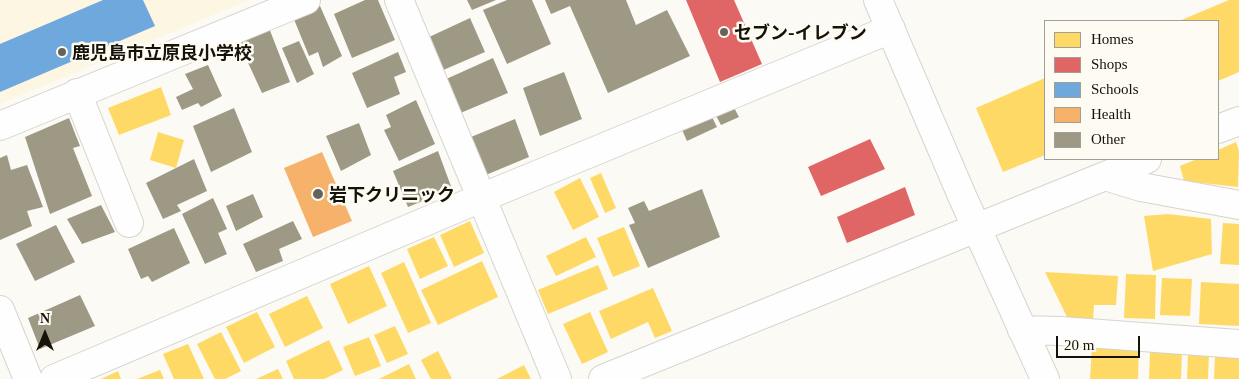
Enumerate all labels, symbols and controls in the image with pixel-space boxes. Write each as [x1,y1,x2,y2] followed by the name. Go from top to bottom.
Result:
[1044,20,1219,160] legend
[734,21,867,43] place label: セブン-イレブン
[718,26,730,38] marker: セブン-イレブン
[1091,31,1134,47] text: Homes
[72,41,252,63] place label: 鹿児島市立原良小学校
[56,46,68,58] marker: 鹿児島市立原良小学校
[1091,56,1128,72] text: Shops
[1091,81,1139,97] text: Schools
[1091,106,1131,122] text: Health
[1091,131,1125,147] text: Other
[329,183,455,205] place label: 岩下クリニック
[311,187,325,201] marker: 岩下クリニック
[20,309,70,359] north arrow
[40,311,50,326] text: N
[1059,326,1143,358] scale bar
[1064,337,1094,353] text: 20 m

